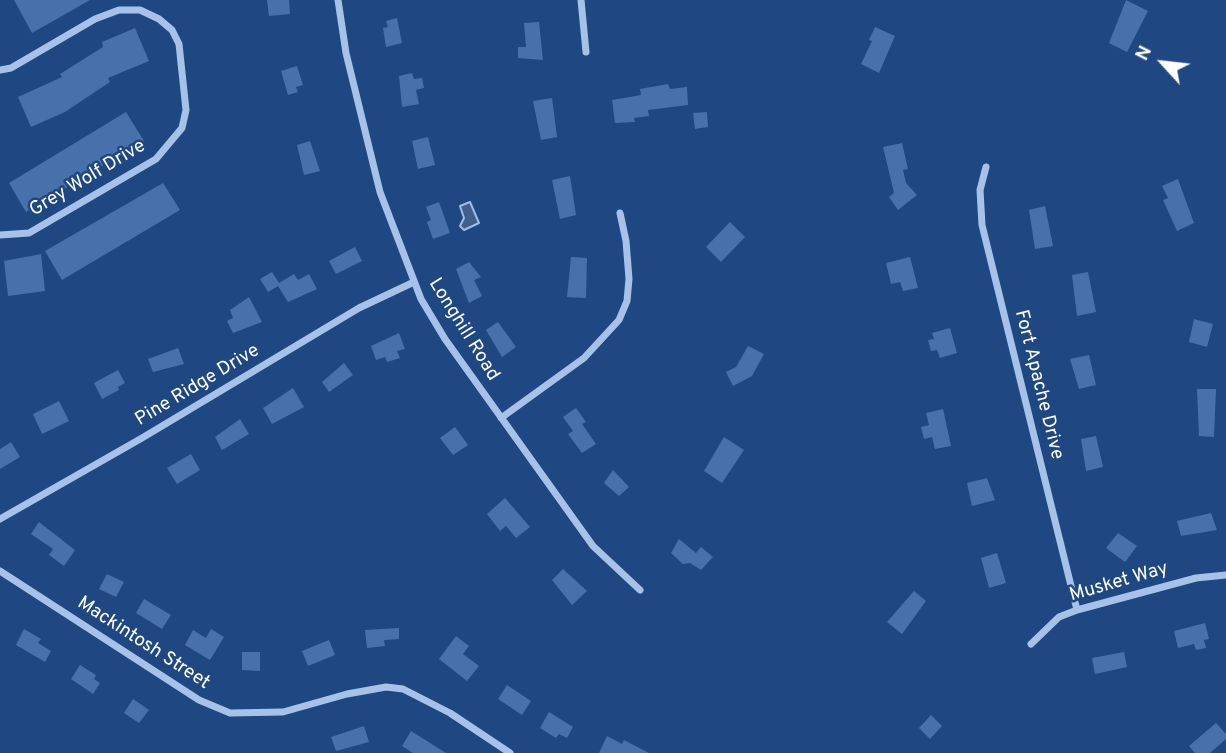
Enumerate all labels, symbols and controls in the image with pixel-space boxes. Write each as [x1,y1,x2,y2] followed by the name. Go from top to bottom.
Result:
[1128,28,1198,98] north arrow
[1130,42,1158,65] text: N
[26,135,150,223] street label: Grey Wolf Drive
[422,274,504,386] street label: Longhill Road
[1008,308,1068,462] street label: Fort Apache Drive
[132,340,264,432] street label: Pine Ridge Drive
[1067,558,1171,608] street label: Musket Way
[72,593,214,695] street label: Mackintosh Street

